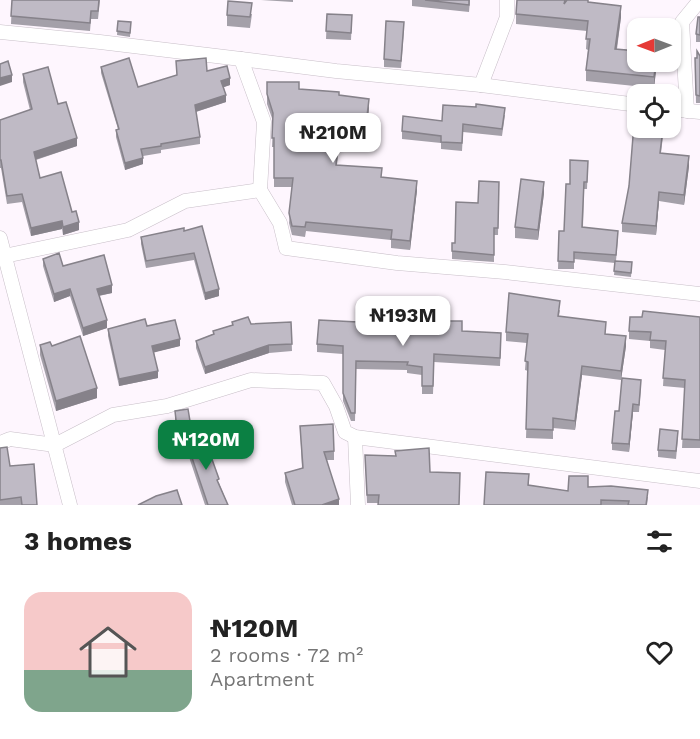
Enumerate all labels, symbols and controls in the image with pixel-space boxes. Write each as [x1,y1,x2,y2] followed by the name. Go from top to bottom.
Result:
[627,18,681,72] north arrow
[627,18,681,138] map controls
[627,84,681,138] button: locate
[291,113,375,164] pin: ₦210M
[299,120,367,144] text: ₦210M
[361,296,445,347] pin: ₦193M
[369,303,437,327] text: ₦193M
[164,420,248,471] pin: ₦120M
[172,427,240,451] text: ₦120M
[643,525,676,558] icon: filters
[24,526,132,556] text: 3 homes
[210,613,299,643] text: ₦120M
[72,616,144,688] icon: home
[643,636,676,669] icon: heart
[210,643,363,667] text: 2 rooms · 72 m²
[210,667,314,691] text: Apartment

